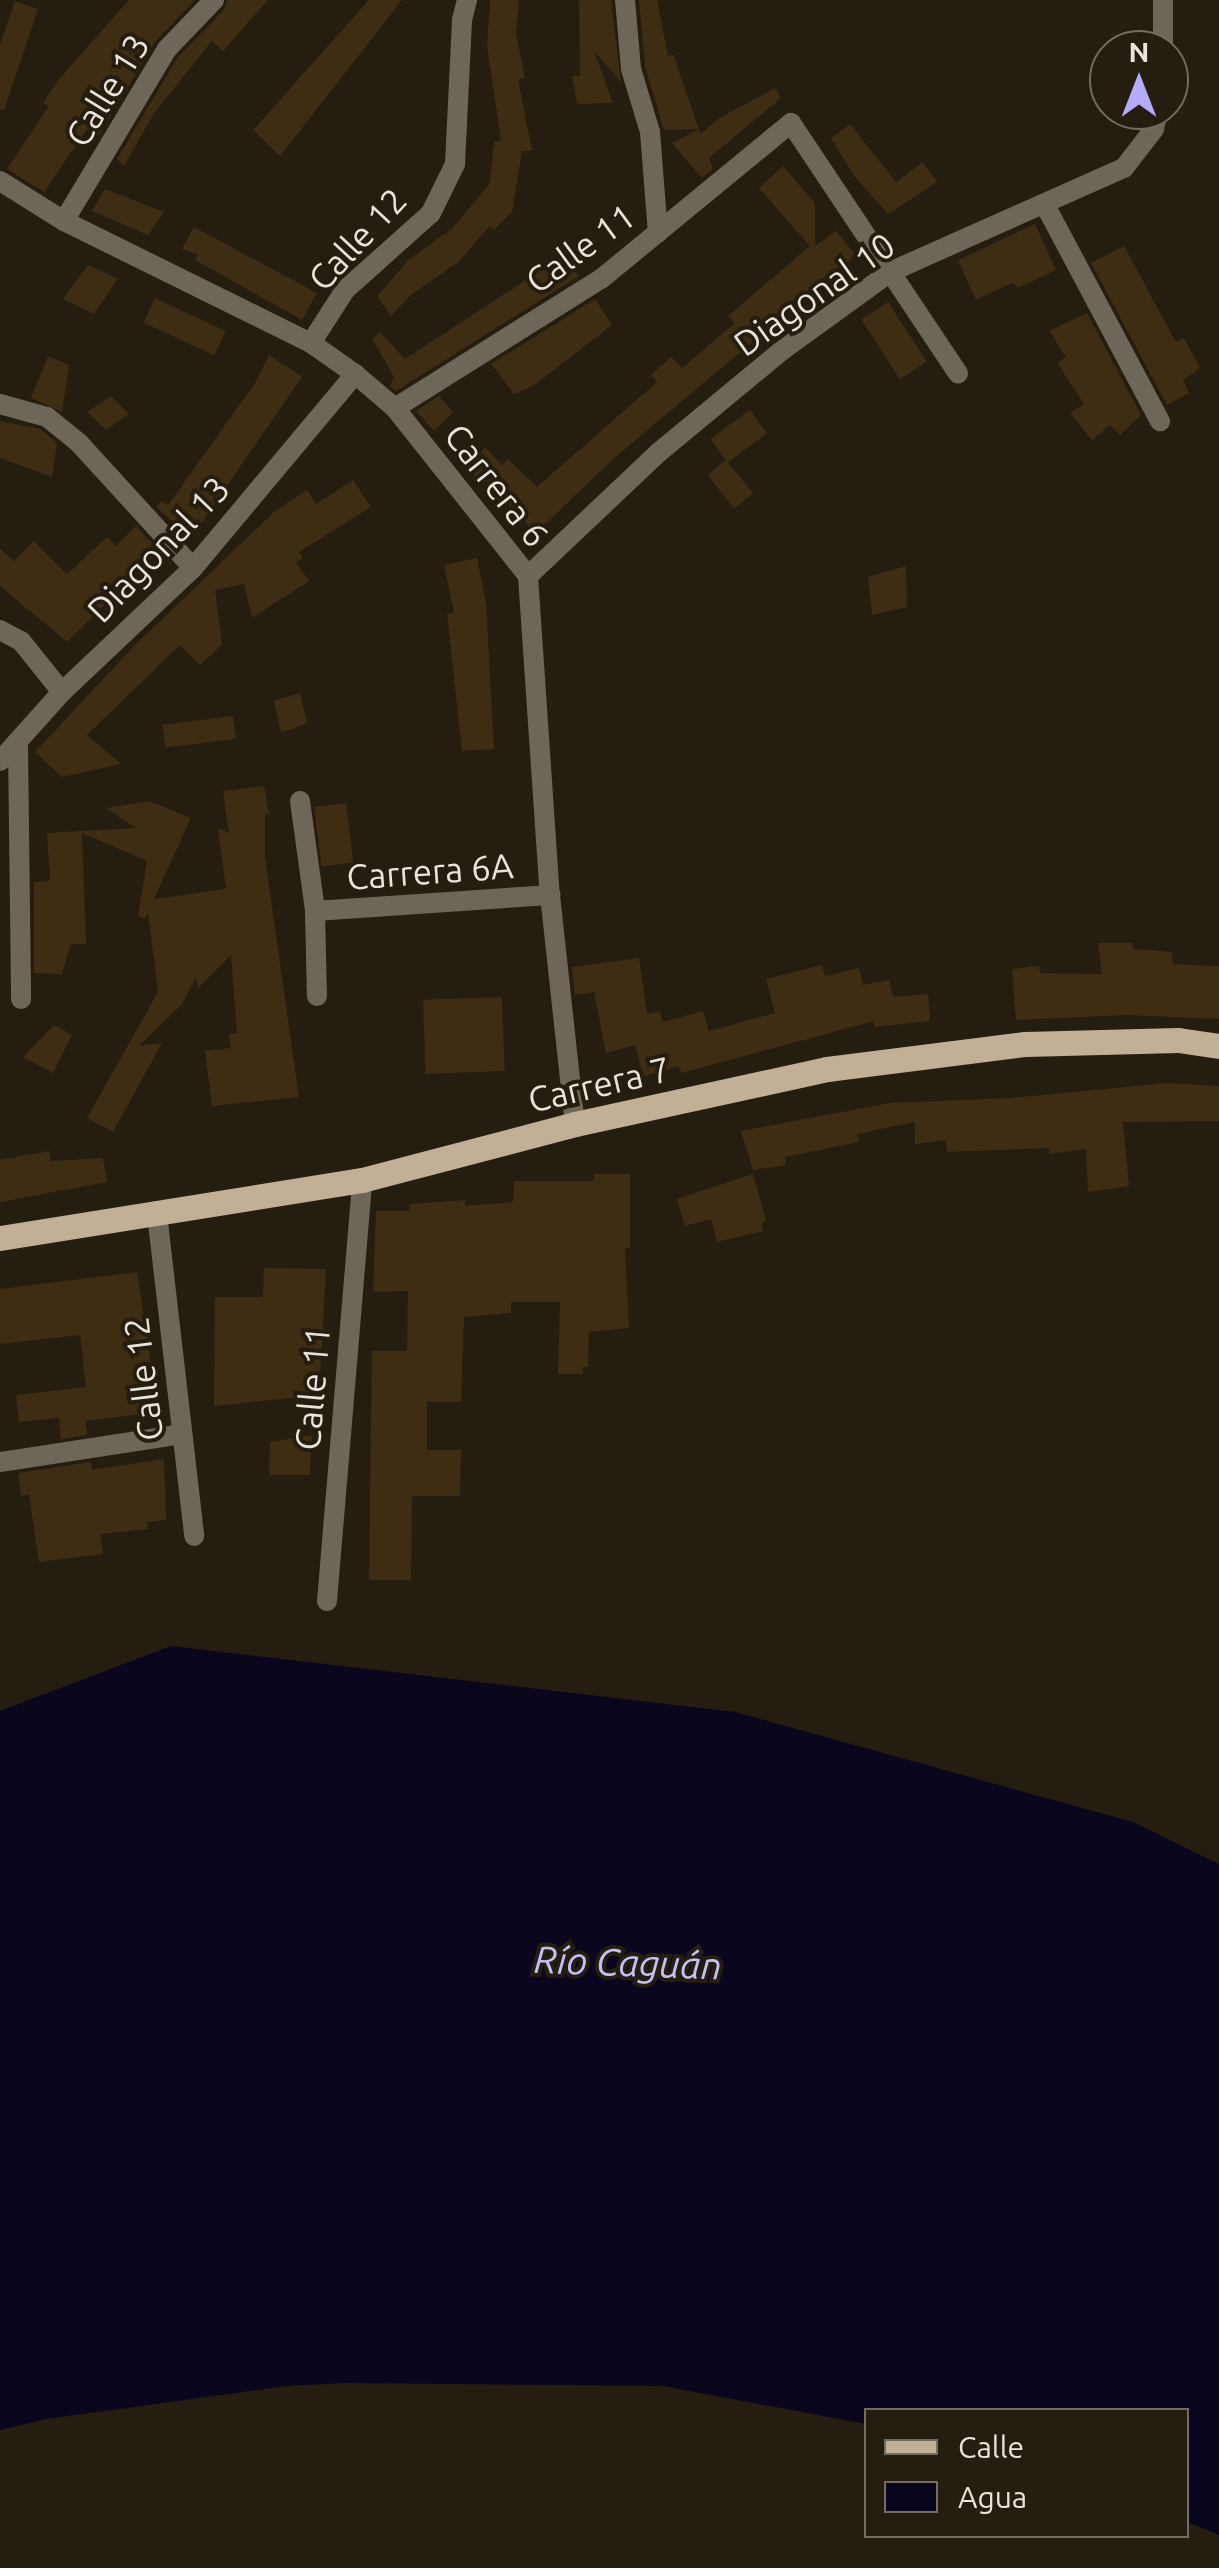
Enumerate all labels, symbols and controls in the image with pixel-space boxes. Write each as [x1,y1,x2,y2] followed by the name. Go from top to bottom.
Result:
[56,26,158,154] street label: Calle 13
[1089,30,1189,130] north arrow
[1129,36,1149,67] text: N
[299,179,415,299] street label: Calle 12
[517,194,643,302] street label: Calle 11
[726,223,902,365] street label: Diagonal 10
[436,415,558,555] street label: Carrera 6
[78,467,238,631] street label: Diagonal 13
[345,844,515,898] street label: Carrera 6A
[524,1047,674,1121] street label: Carrera 7
[115,1315,171,1443] street label: Calle 12
[286,1324,338,1452] street label: Calle 11
[533,1937,723,1989] water label: Río Caguán
[864,2408,1189,2538] legend
[958,2430,1024,2464] text: Calle
[958,2480,1027,2514] text: Agua

